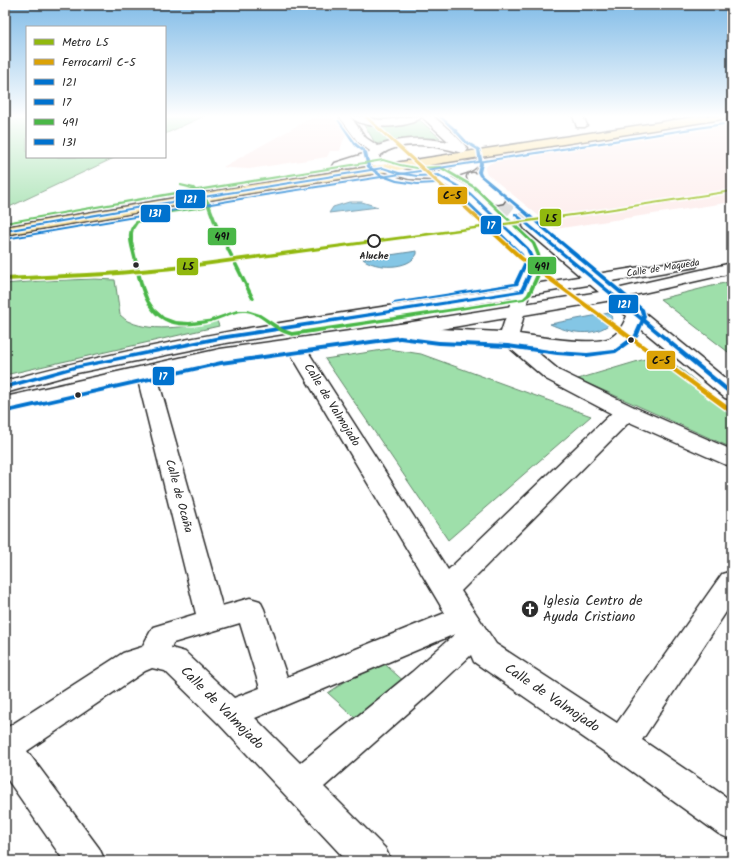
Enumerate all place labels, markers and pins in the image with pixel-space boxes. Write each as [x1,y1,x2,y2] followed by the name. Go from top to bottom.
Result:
[367,234,381,248] marker: Aluche
[359,248,389,264] place label: Aluche
[131,260,141,270] unlabelled marker
[626,335,636,345] unlabelled marker
[73,390,83,400] unlabelled marker
[543,590,643,628] place label: Iglesia Centro de Ayuda Cristiano
[520,599,540,619] church icon: Iglesia Centro de Ayuda Cristiano

